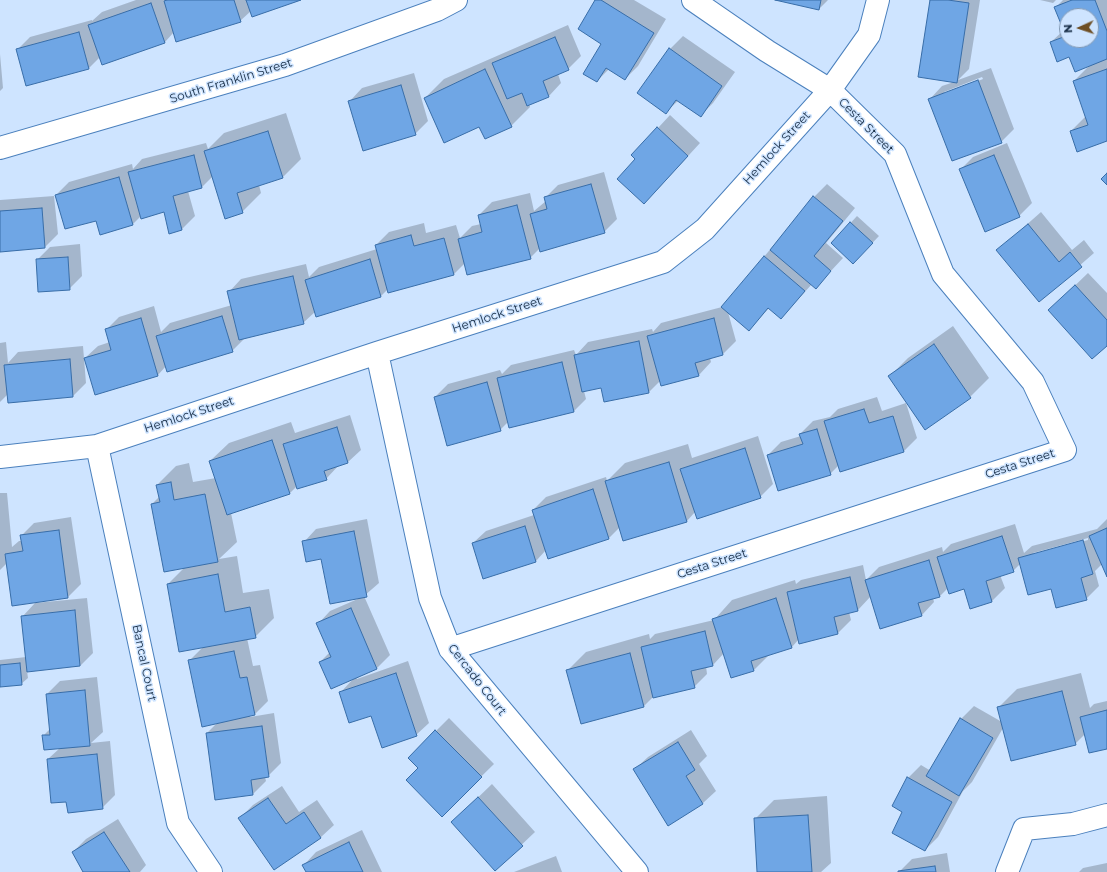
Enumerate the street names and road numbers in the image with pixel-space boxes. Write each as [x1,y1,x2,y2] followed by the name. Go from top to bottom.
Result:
[168,56,294,106] street label: South Franklin Street
[835,95,897,157] street label: Cesta Street
[740,108,814,188] street label: Hemlock Street
[450,294,544,336] street label: Hemlock Street
[142,394,236,436] street label: Hemlock Street
[983,446,1057,482] street label: Cesta Street
[675,546,749,582] street label: Cesta Street
[129,623,159,703] street label: Bancal Court
[445,641,509,719] street label: Cercado Court

